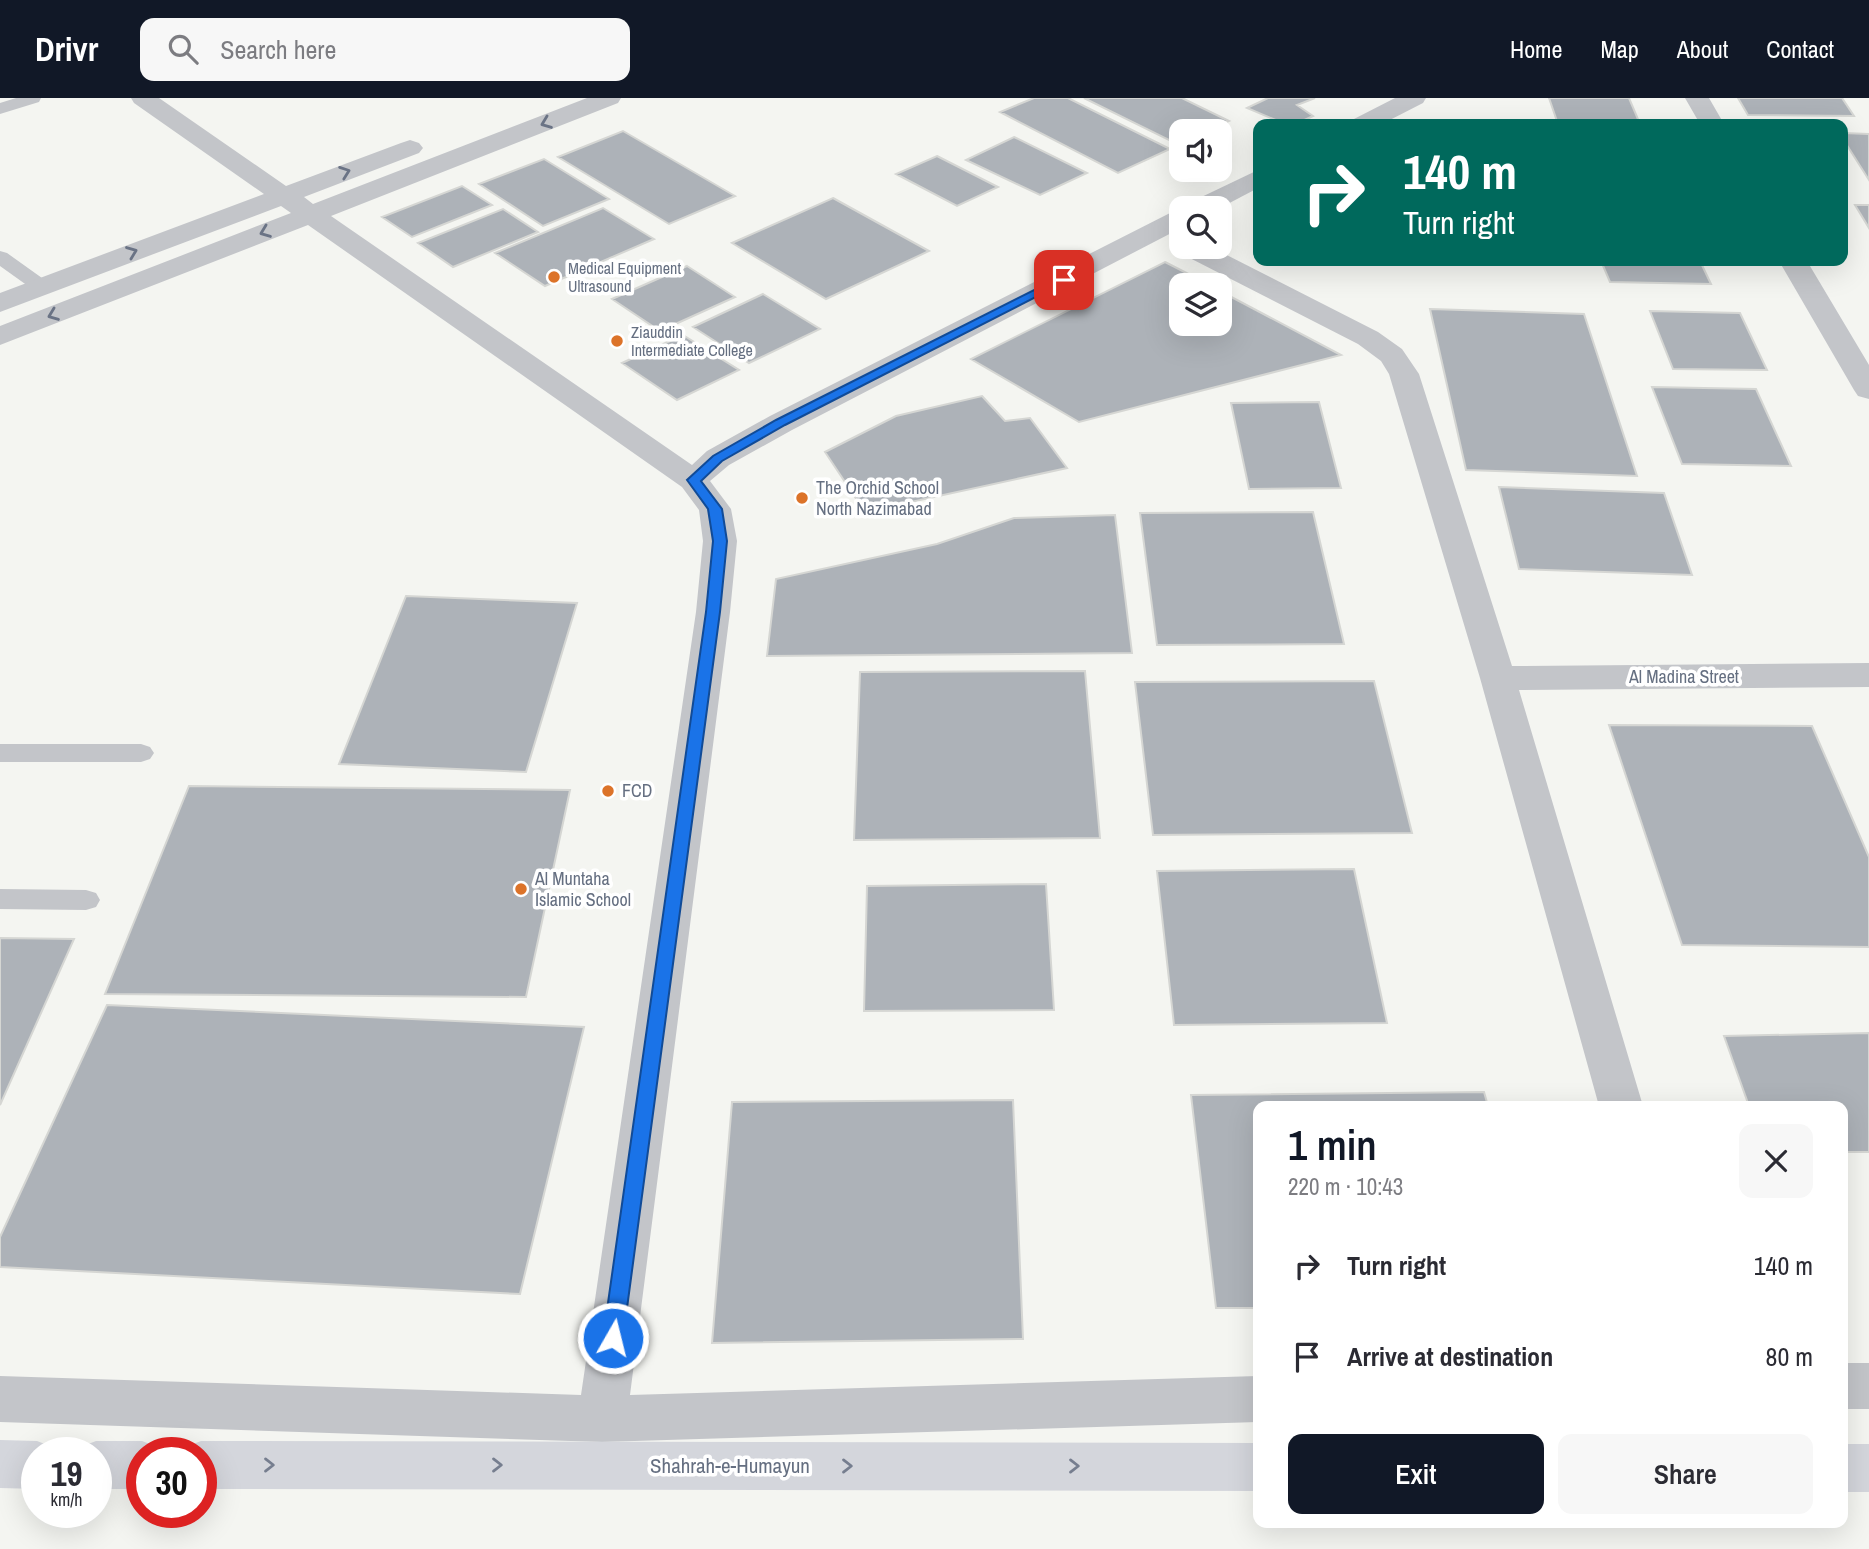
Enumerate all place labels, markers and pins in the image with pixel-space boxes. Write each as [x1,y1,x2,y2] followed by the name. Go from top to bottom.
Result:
[1034,250,1094,310] pin
[568,257,681,297] place label: Medical Equipment Ultrasound
[546,269,562,285] marker: Medical Equipment Ultrasound
[631,321,753,361] place label: Ziauddin Intermediate College
[609,333,625,349] marker: Ziauddin Intermediate College
[816,475,939,521] place label: The Orchid School North Nazimabad
[794,490,810,506] marker: The Orchid School North Nazimabad
[622,778,652,803] place label: FCD
[600,783,616,799] marker: FCD
[534,866,631,912] place label: Al Muntaha Islamic School
[513,881,529,897] marker: Al Muntaha Islamic School

